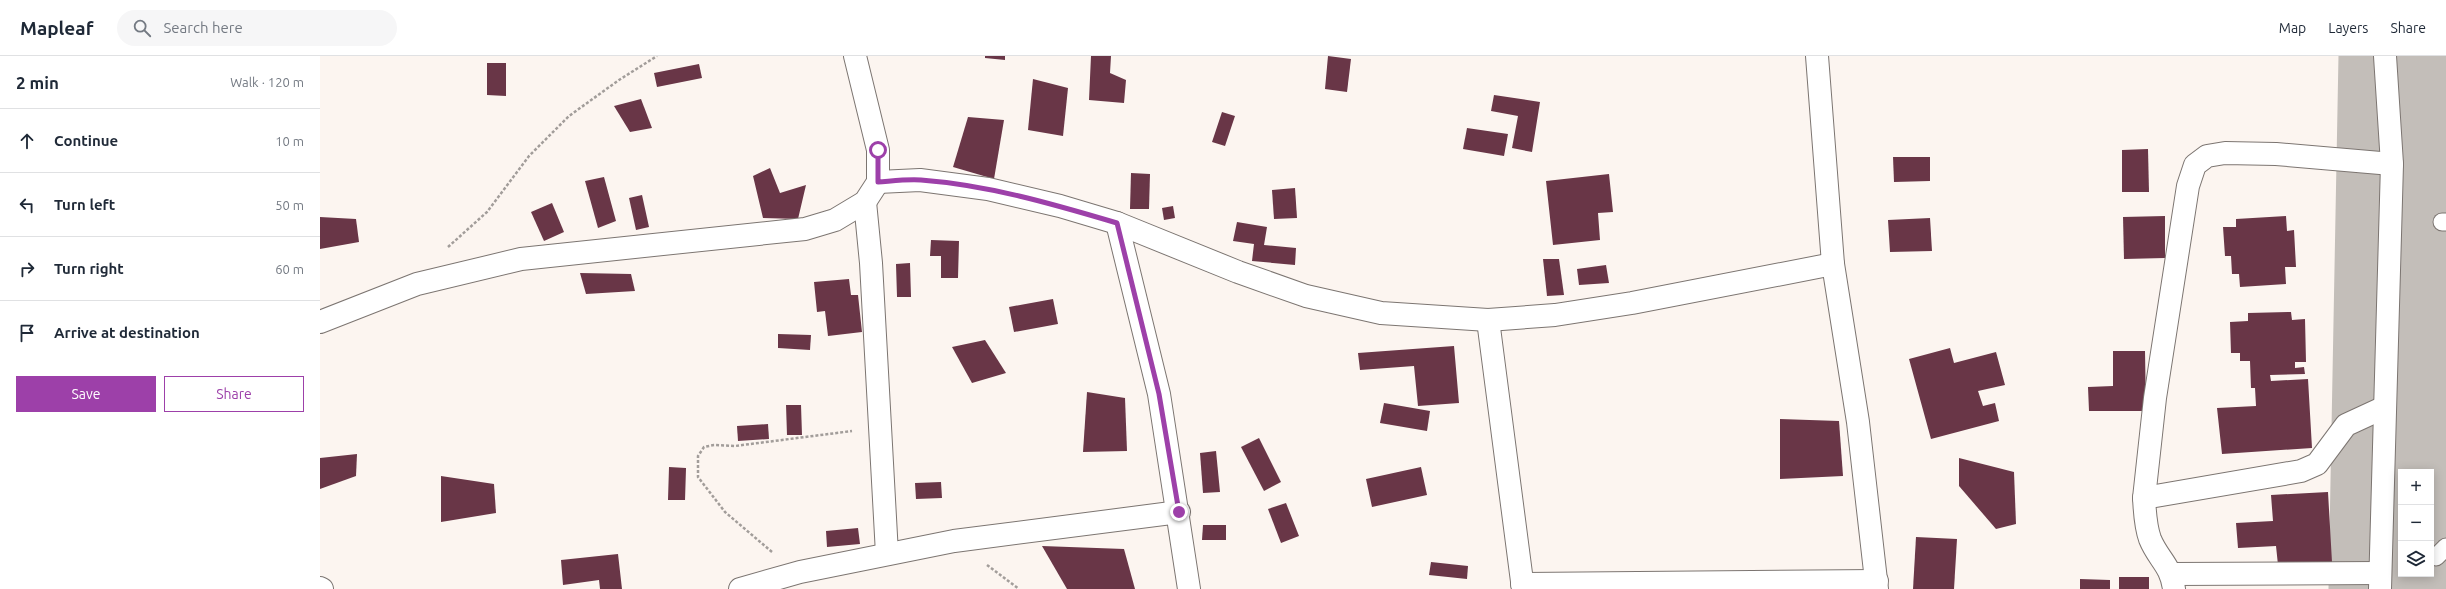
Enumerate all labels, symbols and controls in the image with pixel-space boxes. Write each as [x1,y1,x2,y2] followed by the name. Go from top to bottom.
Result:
[117,10,397,46] search box
[20,17,93,39] text: Mapleaf
[131,17,153,39] icon: search
[163,19,243,36] text: Search here
[2279,20,2306,36] text: Map
[2328,20,2368,36] text: Layers
[2390,20,2426,36] text: Share
[16,73,59,92] text: 2 min
[230,75,304,89] text: Walk · 120 m
[16,130,38,152] icon: ahead
[54,132,118,149] text: Continue
[275,134,304,148] text: 10 m
[869,141,887,159] route start
[16,194,38,216] icon: left
[54,196,115,213] text: Turn left
[275,198,304,212] text: 50 m
[16,258,38,280] icon: right
[54,260,124,277] text: Turn right
[275,262,304,276] text: 60 m
[16,322,38,344] icon: arrive
[54,324,200,341] text: Arrive at destination
[16,376,156,412] button: Save
[164,376,304,412] button: Share
[2398,469,2434,577] map controls
[2398,469,2434,505] button: +
[1170,503,1188,521] route end
[2398,505,2434,541] button: −
[2398,541,2434,577] button: layers

